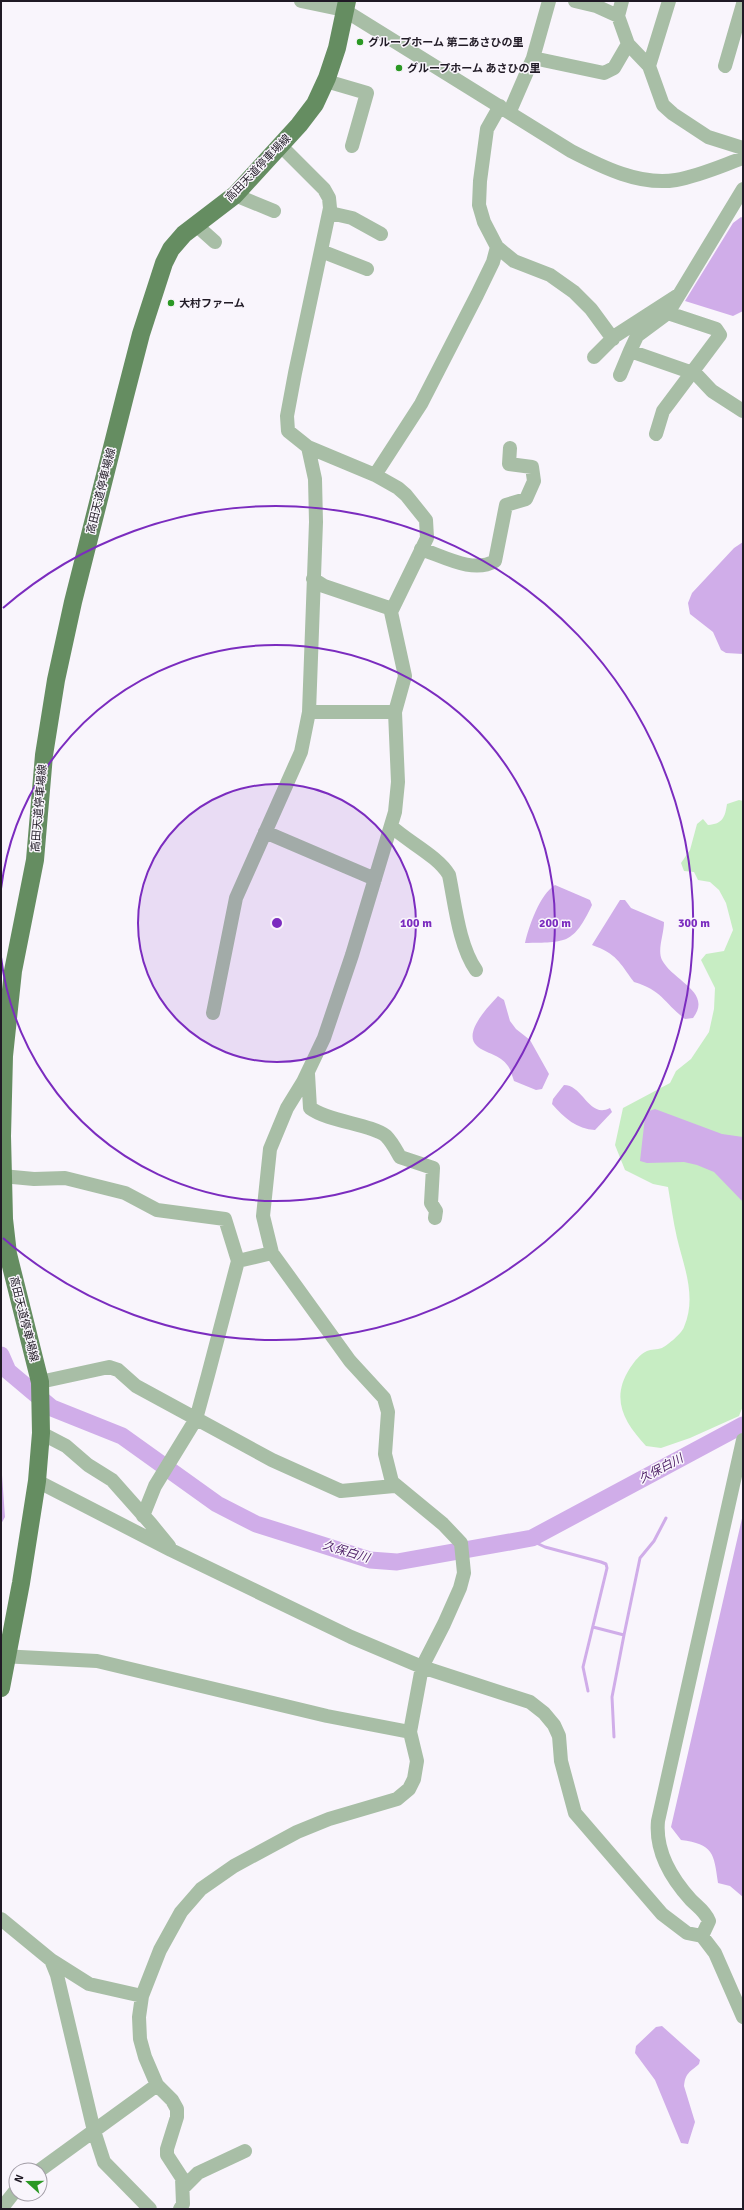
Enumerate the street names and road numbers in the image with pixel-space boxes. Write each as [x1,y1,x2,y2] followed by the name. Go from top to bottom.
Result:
[223,132,293,204] street label: 高田天道停車場線
[84,447,118,535] street label: 高田天道停車場線
[29,764,49,852] street label: 高田天道停車場線
[7,1275,41,1363] street label: 高田天道停車場線

